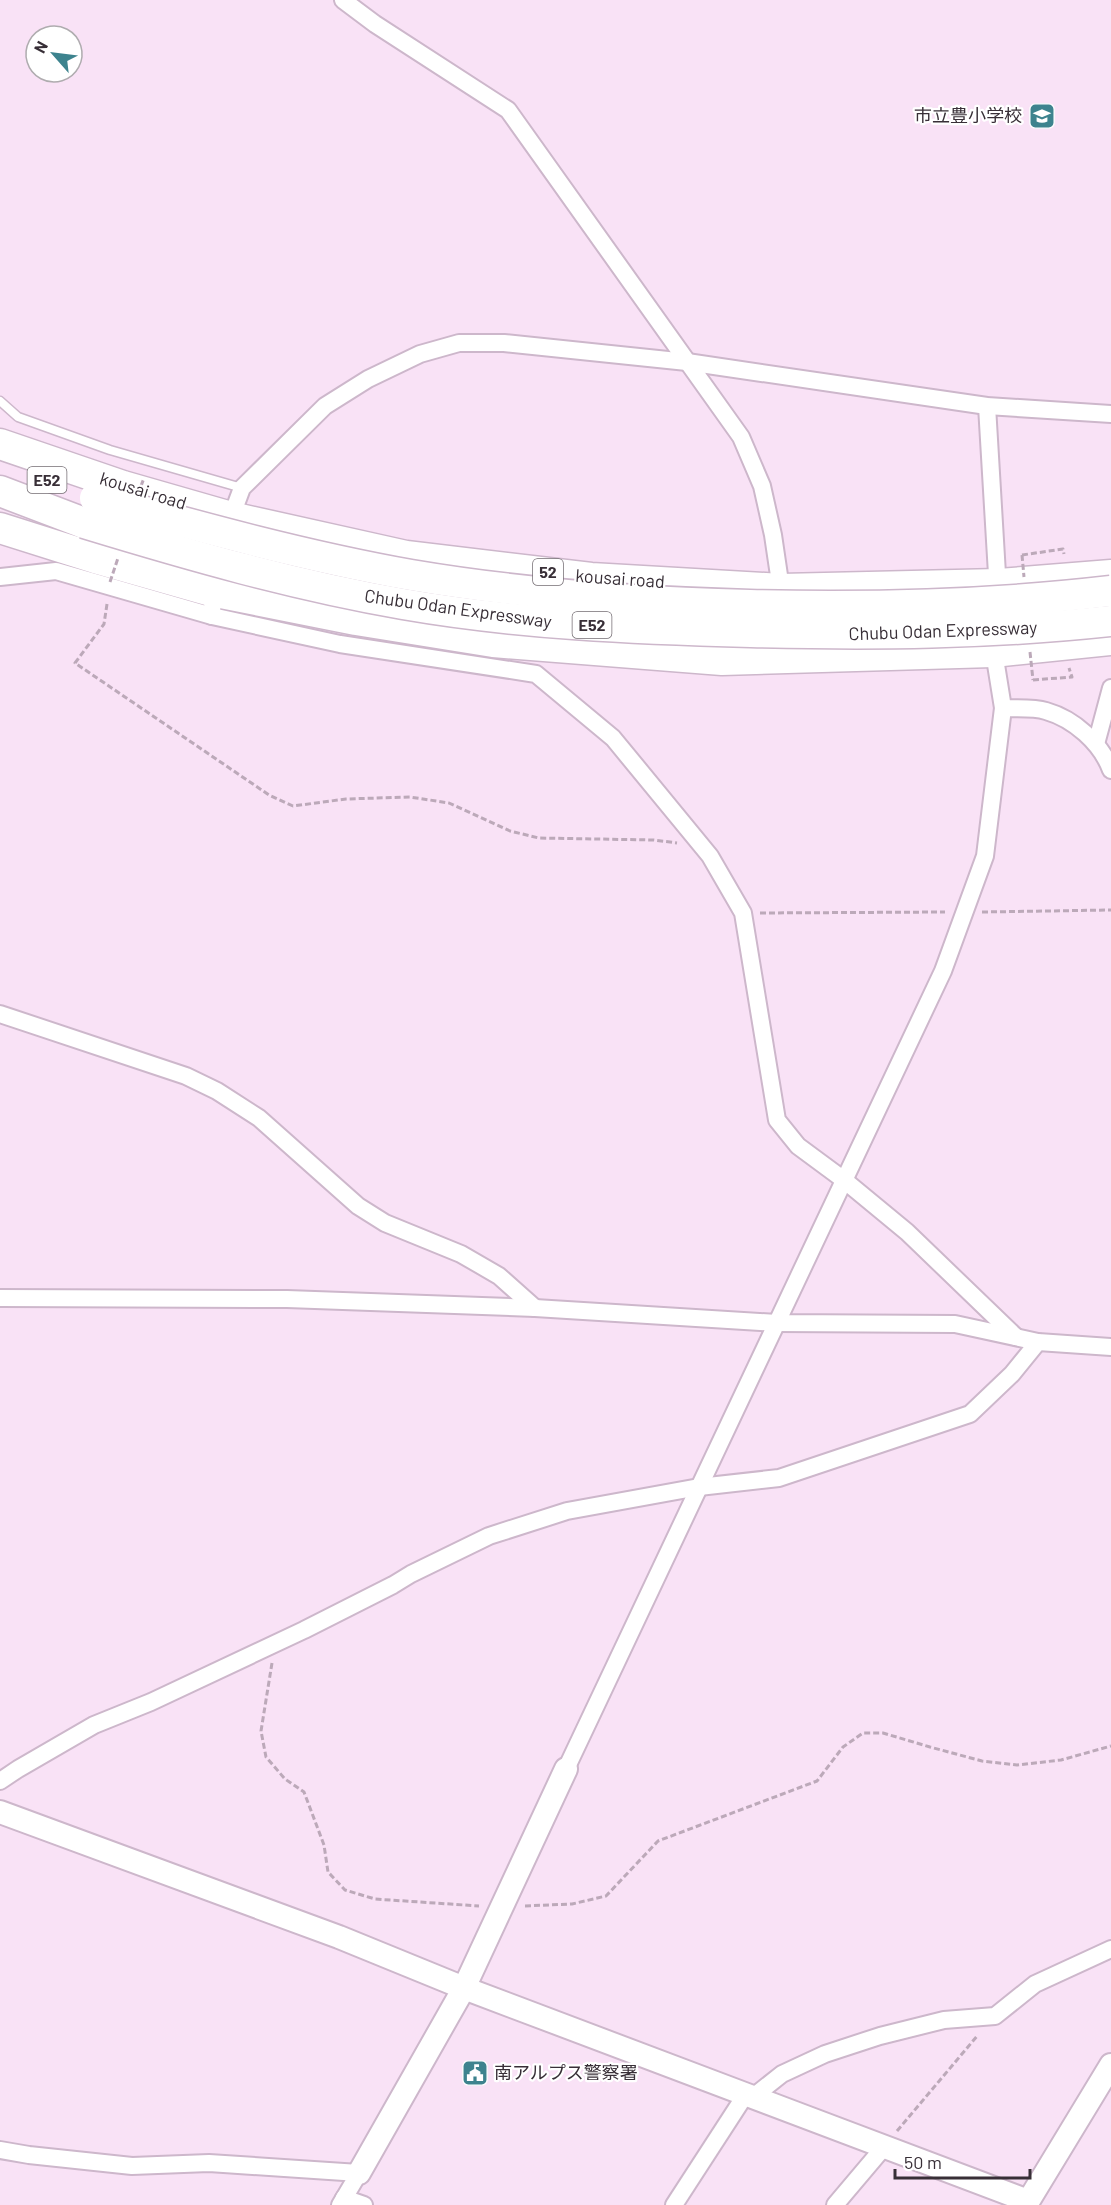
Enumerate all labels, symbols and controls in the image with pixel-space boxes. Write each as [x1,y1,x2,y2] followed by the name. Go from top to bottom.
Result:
[24,24,84,84] north arrow
[29,38,51,56] text: N
[1027,101,1057,131] school or university icon: 市立豊小学校
[914,104,1022,126] place label: 市立豊小学校
[97,466,189,514] street label: kousai road
[28,467,66,493] road number: E52
[533,559,563,585] road number: 52
[575,564,665,592] street label: kousai road
[363,584,553,632] street label: Chubu Odan Expressway
[572,612,612,638] road number: E52
[848,616,1038,644] street label: Chubu Odan Expressway
[460,2058,490,2088] public building icon: 南アルプス警察署
[494,2061,638,2083] place label: 南アルプス警察署
[895,2142,1030,2180] scale bar
[904,2151,942,2173] text: 50 m

